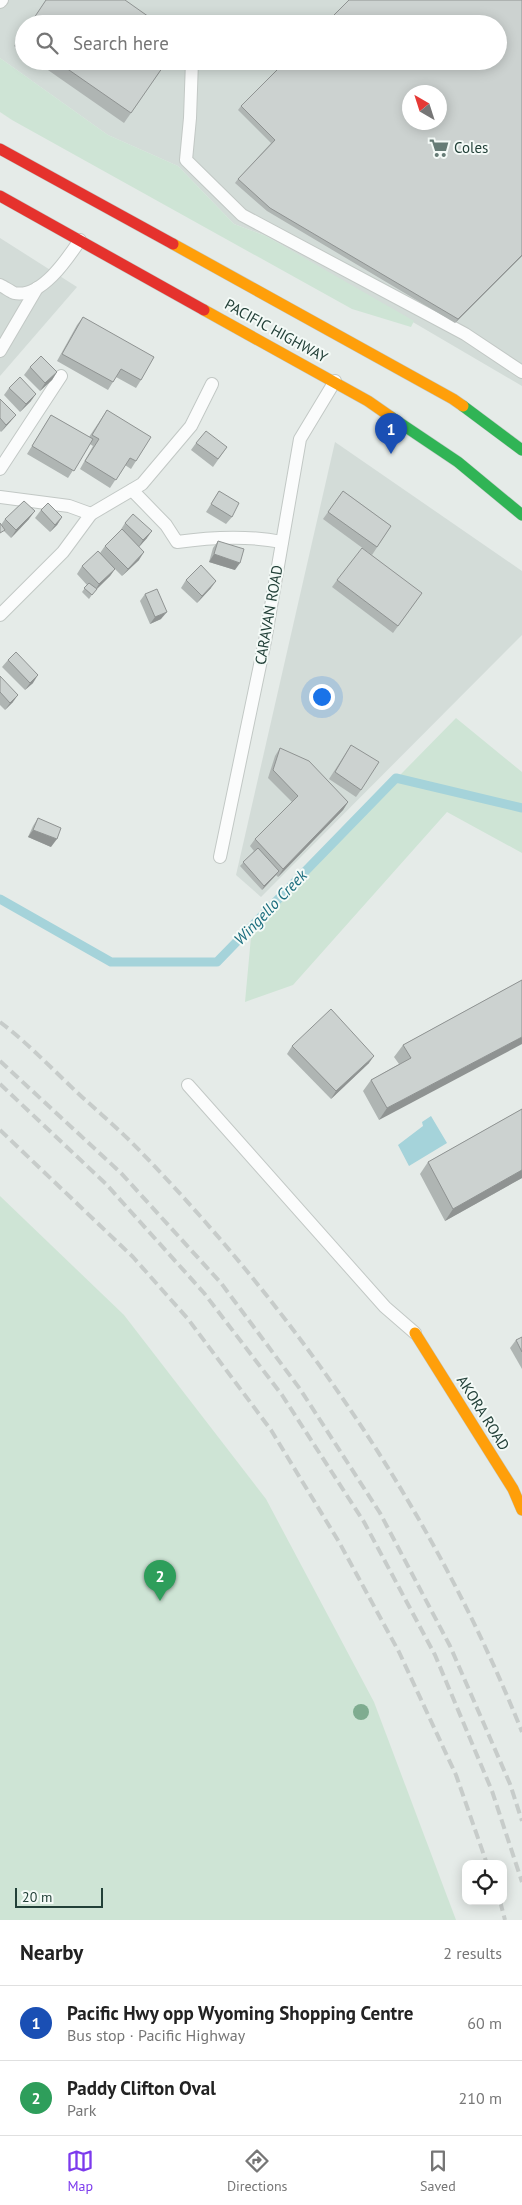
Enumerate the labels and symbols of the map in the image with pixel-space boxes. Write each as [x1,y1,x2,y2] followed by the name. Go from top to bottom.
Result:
[402,85,447,130] north arrow
[428,137,450,159] supermarket icon: Coles
[454,138,488,157] place label: Coles
[221,294,332,367] street label: PACIFIC HIGHWAY
[375,413,407,454] pin: 1
[250,564,287,666] street label: CARAVAN ROAD
[309,684,335,710] your location
[229,865,311,949] water label: Wingello Creek
[453,1372,514,1454] street label: AKORA ROAD
[144,1560,176,1601] pin: 2
[15,1885,102,1908] scale bar

